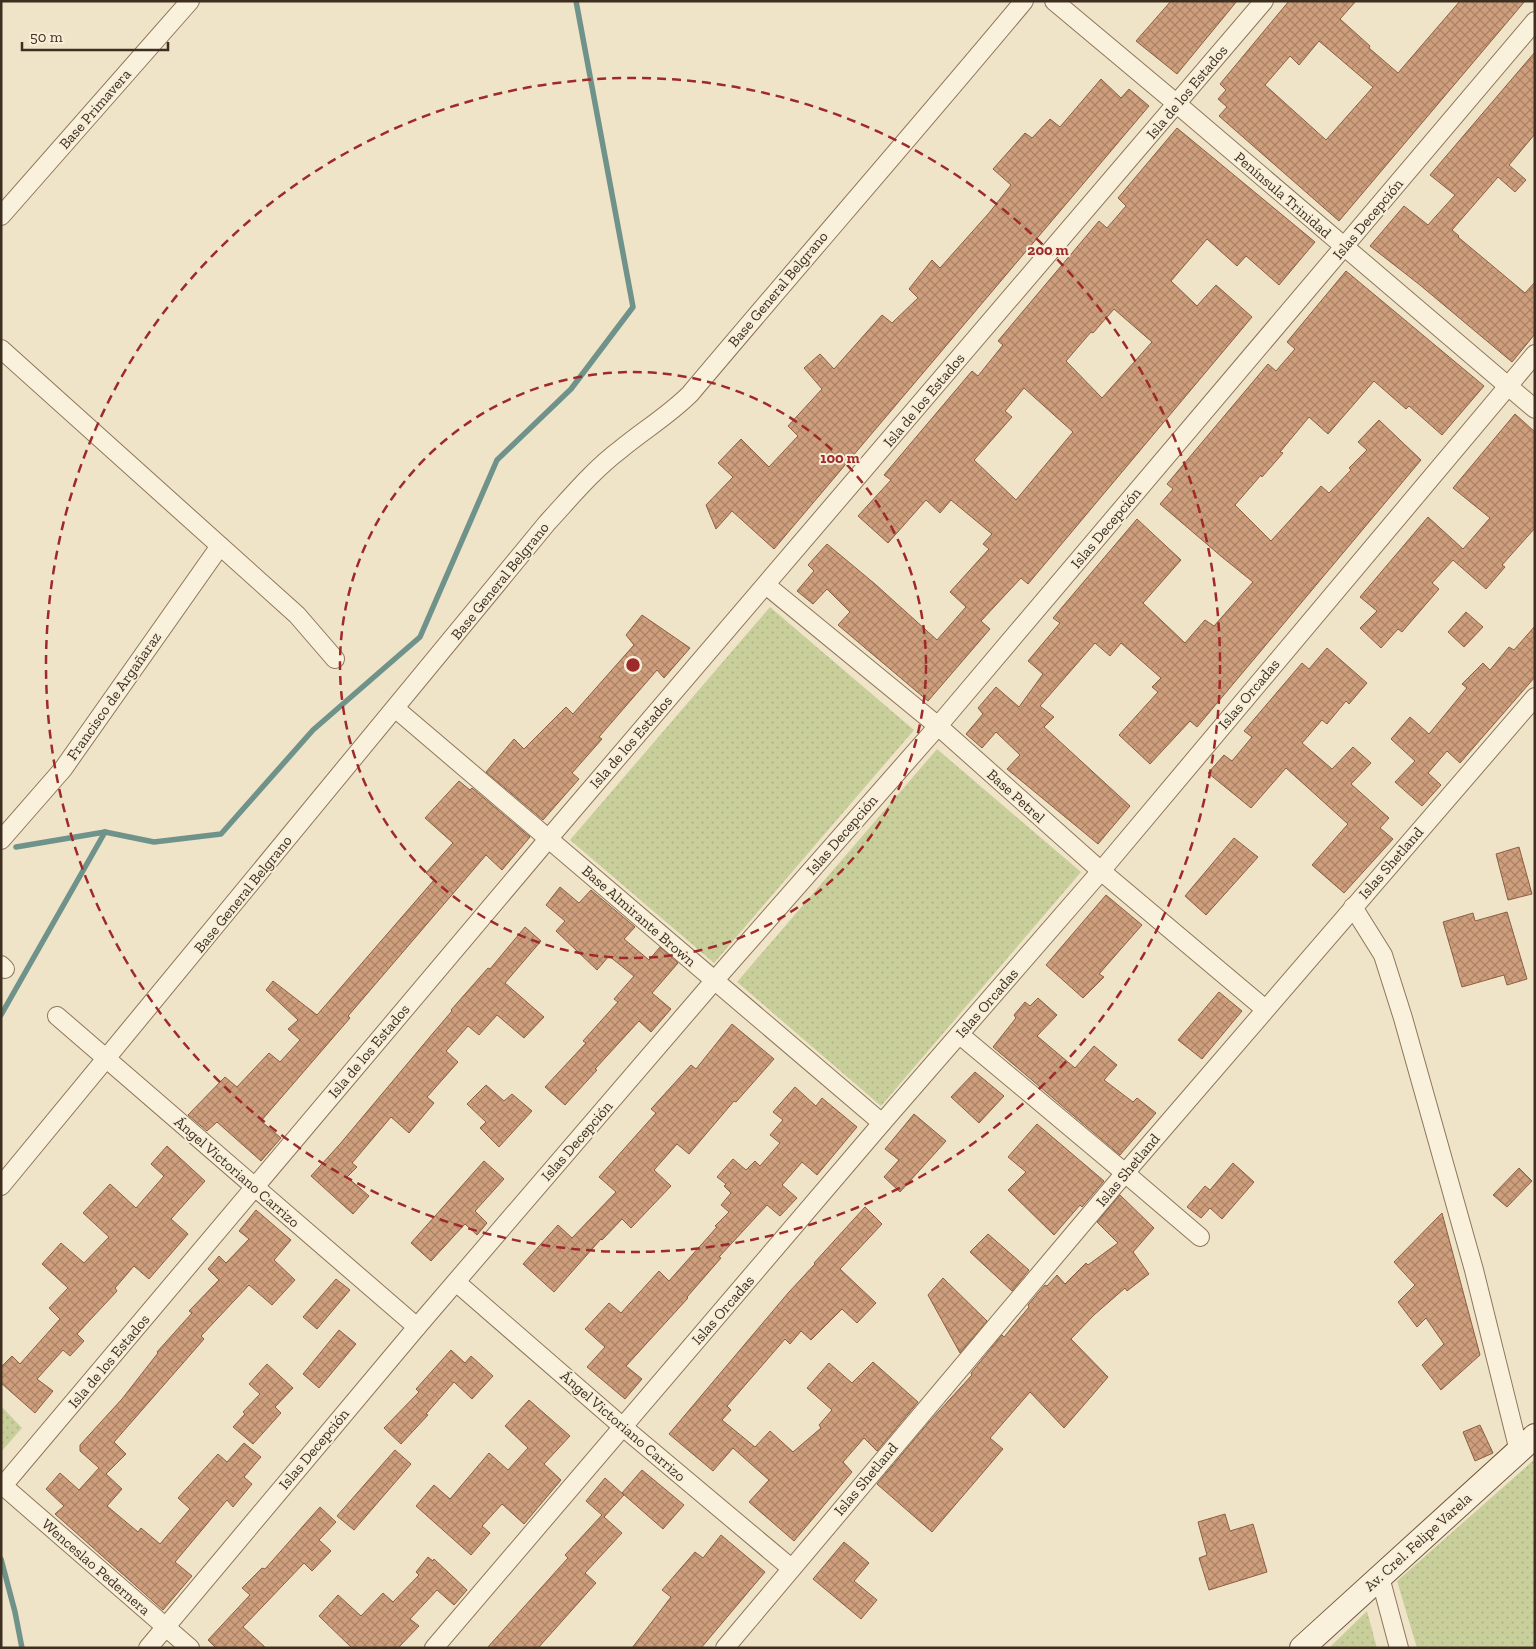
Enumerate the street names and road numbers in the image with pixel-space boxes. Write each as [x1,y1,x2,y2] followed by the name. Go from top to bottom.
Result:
[1143,41,1231,143] street label: Isla de los Estados
[55,65,135,153] street label: Base Primavera
[1231,148,1336,242] street label: Península Trinidad
[1329,175,1407,263] street label: Islas Decepción
[724,227,832,351] street label: Base General Belgrano
[880,349,968,451] street label: Isla de los Estados
[1067,484,1145,572] street label: Islas Decepción
[447,519,553,643] street label: Base General Belgrano
[63,628,165,764] street label: Francisco de Argañaraz
[1214,655,1284,733] street label: Islas Orcadas
[586,692,676,792] street label: Isla de los Estados
[983,765,1049,827] street label: Base Petrel
[802,791,882,879] street label: Islas Decepción
[1355,823,1428,903] street label: Islas Shetland
[190,832,296,956] street label: Base General Belgrano
[578,862,700,971] street label: Base Almirante Brown
[952,965,1022,1041] street label: Islas Orcadas
[325,1000,413,1102] street label: Isla de los Estados
[537,1097,617,1185] street label: Islas Decepción
[171,1113,304,1232] street label: Ángel Victoriano Carrizo
[1092,1129,1164,1210] street label: Islas Shetland
[688,1272,758,1348] street label: Islas Orcadas
[65,1310,153,1412] street label: Isla de los Estados
[557,1367,690,1486] street label: Ángel Victoriano Carrizo
[275,1405,353,1493] street label: Islas Decepción
[830,1438,902,1519] street label: Islas Shetland
[1361,1489,1475,1595] street label: Av. Crel. Felipe Varela
[38,1515,154,1619] street label: Wenceslao Pedernera

